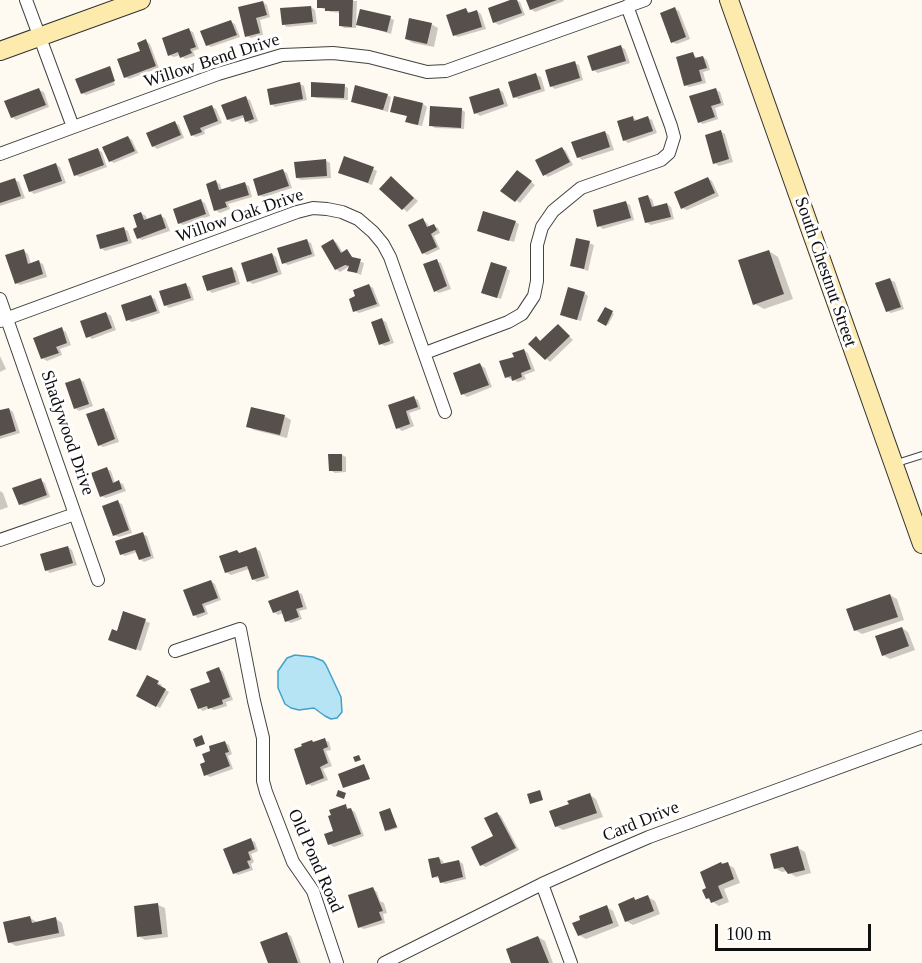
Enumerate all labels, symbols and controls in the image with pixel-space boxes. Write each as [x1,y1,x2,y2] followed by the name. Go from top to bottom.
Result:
[141,29,283,93] street label: Willow Bend Drive
[173,184,307,248] street label: Willow Oak Drive
[789,194,861,350] street label: South Chestnut Street
[36,368,98,498] street label: Shadywood Drive
[600,797,682,847] street label: Card Drive
[283,806,347,916] street label: Old Pond Road
[718,912,874,950] scale bar
[726,924,772,944] text: 100 m

